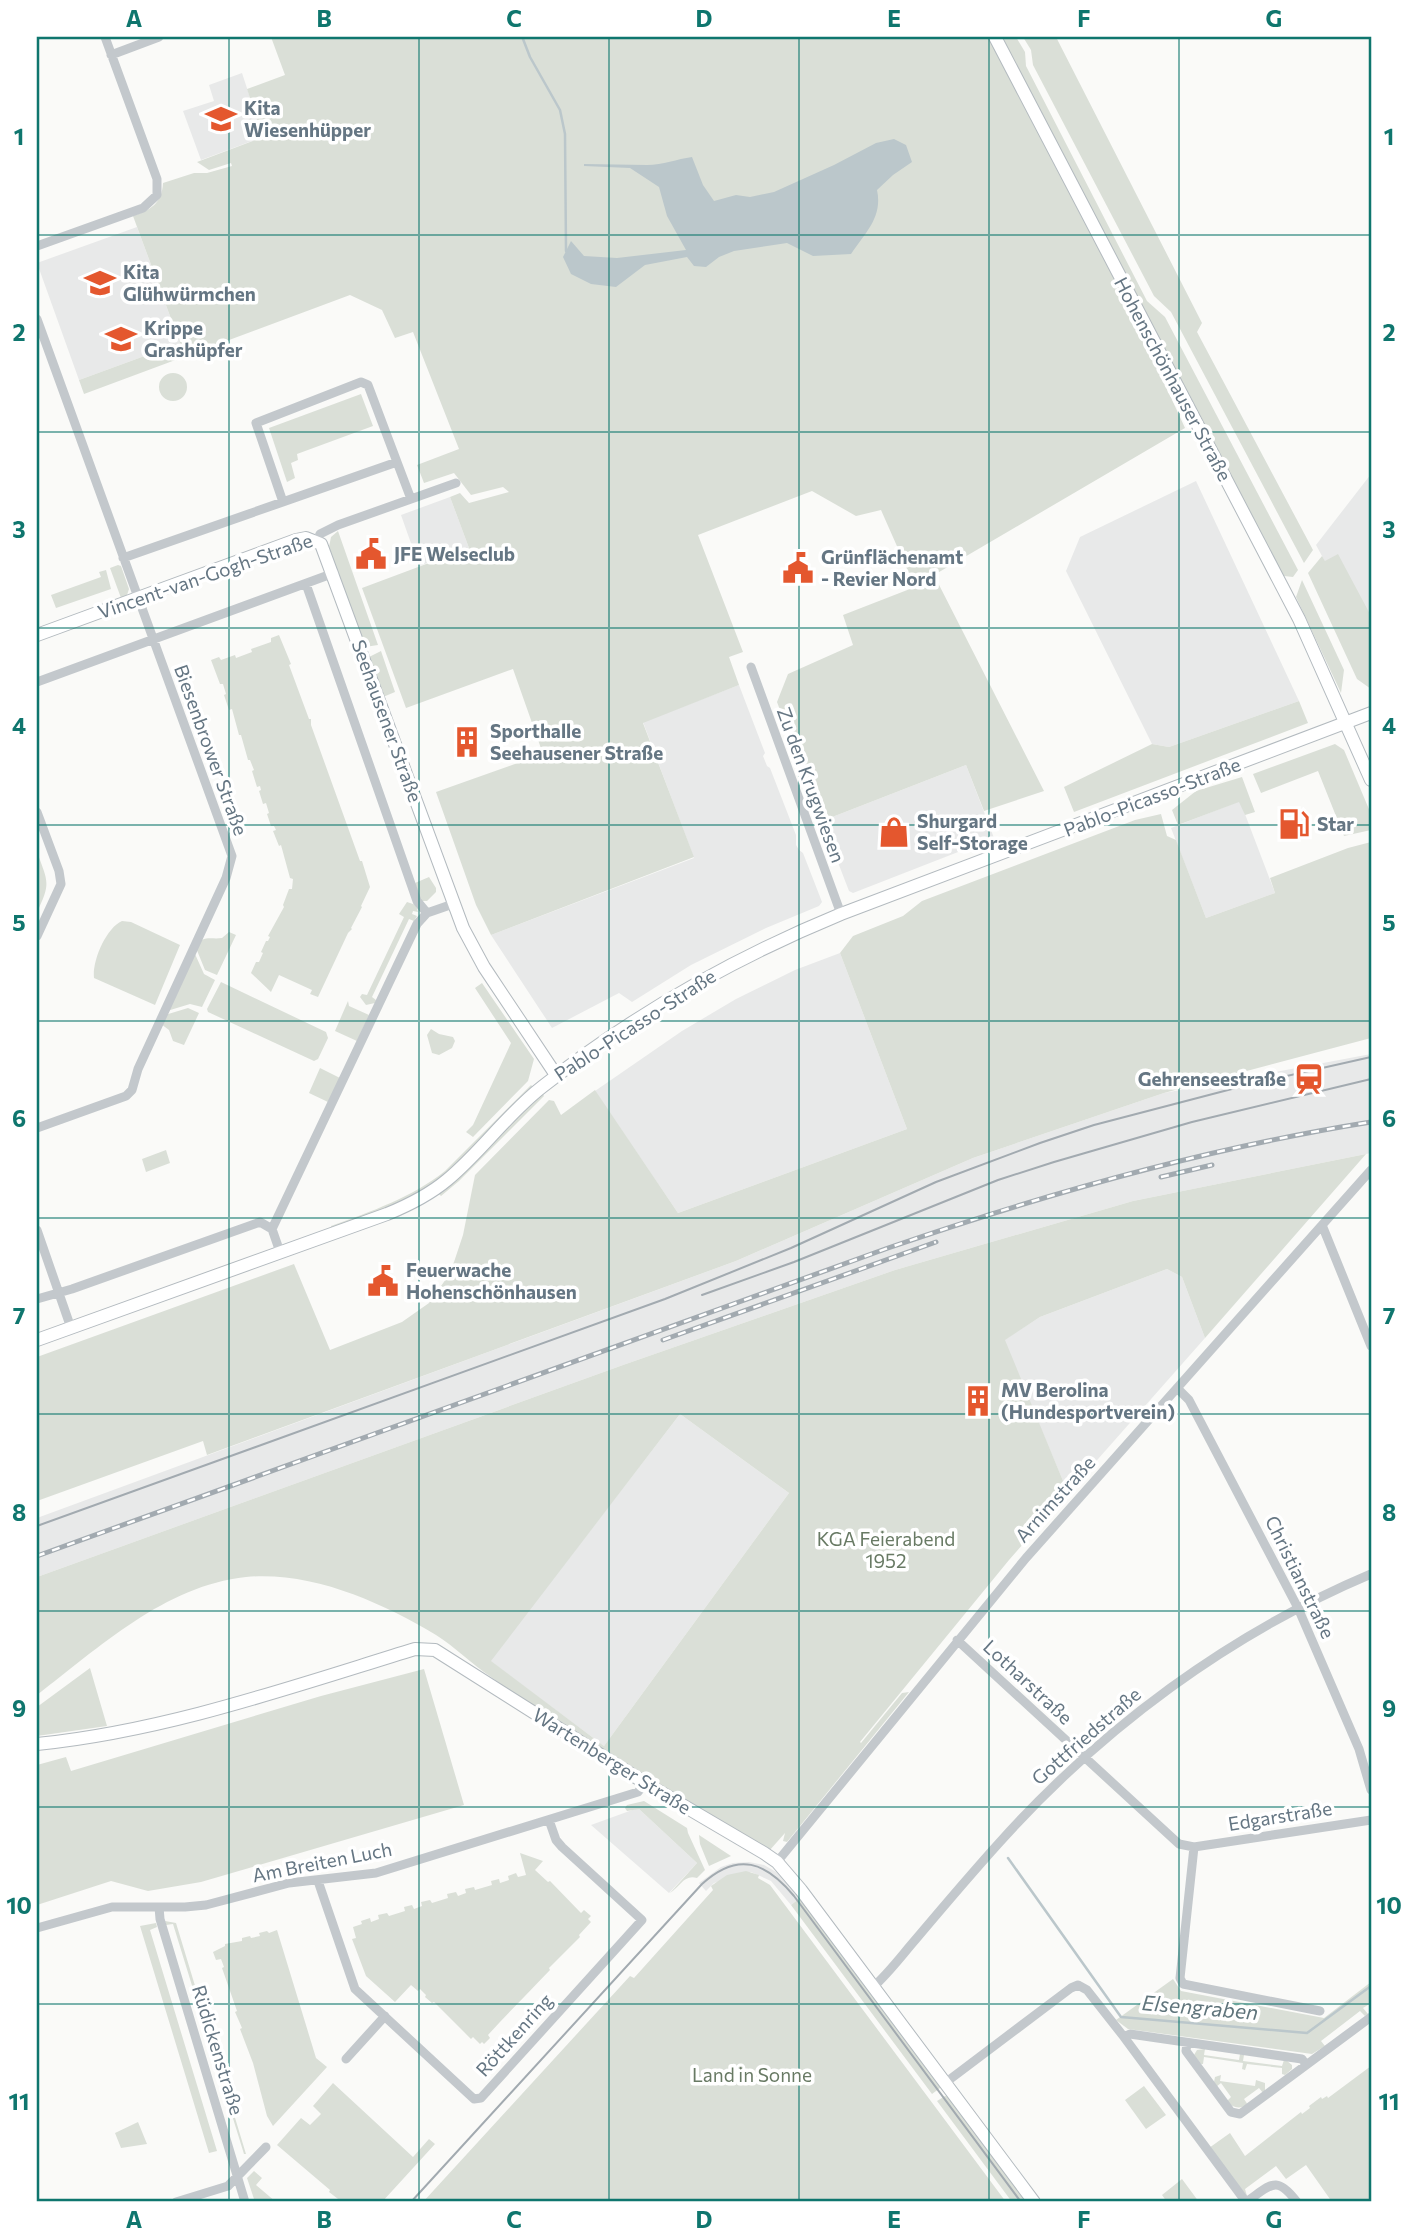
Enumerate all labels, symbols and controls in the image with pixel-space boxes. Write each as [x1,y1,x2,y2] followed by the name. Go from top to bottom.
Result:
[126,4,143,32] text: A
[316,4,332,32] text: B
[506,4,522,32] text: C
[696,4,713,32] text: D
[887,4,901,32] text: E
[1077,4,1091,32] text: F
[1266,4,1282,32] text: G
[244,96,371,141] place label: Kita Wiesenhüpper
[204,102,238,136] school or university icon: Kita Wiesenhüpper
[14,122,24,150] text: 1
[1384,122,1394,150] text: 1
[123,260,256,305] place label: Kita Glühwürmchen
[83,266,117,300] school or university icon: Kita Glühwürmchen
[1110,273,1237,485] street label: Hohenschönhauser Straße
[144,316,243,361] place label: Krippe Grashüpfer
[12,318,26,346] text: 2
[1382,318,1396,346] text: 2
[104,322,138,356] school or university icon: Krippe Grashüpfer
[12,515,26,543] text: 3
[1382,515,1396,543] text: 3
[95,528,315,623] street label: Vincent-van-Gogh-Straße
[354,537,388,571] public building icon: JFE Welseclub
[394,542,515,565] place label: JFE Welseclub
[821,545,963,590] place label: Grünflächenamt - Revier Nord
[781,551,815,585] public building icon: Grünflächenamt - Revier Nord
[347,637,428,805] street label: Seehausener Straße
[170,661,253,838] street label: Biesenbrower Straße
[773,704,850,866] street label: Zu den Krugwiesen
[12,711,26,739] text: 4
[1382,711,1396,739] text: 4
[490,719,663,764] place label: Sporthalle Seehausener Straße
[450,725,484,759] building icon: Sporthalle Seehausener Straße
[1060,752,1244,841] street label: Pablo-Picasso-Straße
[1277,807,1311,841] fuel station icon: Star
[917,809,1028,854] place label: Shurgard Self-Storage
[1317,812,1354,835] place label: Star
[877,815,911,849] shop icon: Shurgard Self-Storage
[12,908,26,936] text: 5
[1382,908,1396,936] text: 5
[550,964,720,1085] street label: Pablo-Picasso-Straße
[1292,1062,1326,1096] station icon: Gehrenseestraße
[1138,1067,1286,1090] place label: Gehrenseestraße
[12,1104,26,1132] text: 6
[1382,1104,1396,1132] text: 6
[406,1258,577,1303] place label: Feuerwache Hohenschönhausen
[366,1264,400,1298] public building icon: Feuerwache Hohenschönhausen
[13,1301,25,1329] text: 7
[1383,1301,1395,1329] text: 7
[1001,1378,1175,1423] place label: MV Berolina (Hundesportverein)
[961,1384,995,1418] building icon: MV Berolina (Hundesportverein)
[1010,1451,1099,1547] street label: Arnimstraße
[12,1498,26,1526] text: 8
[1382,1498,1396,1526] text: 8
[1261,1512,1340,1642] street label: Christianstraße
[817,1527,955,1572] park label: KGA Feierabend 1952
[979,1635,1078,1729] street label: Lotharstraße
[1026,1682,1145,1789] street label: Gottfriedstraße
[12,1694,26,1722] text: 9
[1382,1694,1396,1722] text: 9
[529,1703,696,1819] street label: Wartenberger Straße
[1226,1796,1334,1835] street label: Edgarstraße
[250,1837,394,1886] street label: Am Breiten Luch
[6,1891,32,1919] text: 10
[1376,1891,1402,1919] text: 10
[188,1982,249,2118] street label: Rüdickenstraße
[471,1989,557,2081] street label: Röttkenring
[1141,1989,1259,2024] water label: Elsengraben
[692,2063,812,2086] park label: Land in Sonne
[9,2087,29,2115] text: 11
[1379,2087,1399,2115] text: 11
[126,2205,143,2233] text: A
[316,2205,332,2233] text: B
[506,2205,522,2233] text: C
[696,2205,713,2233] text: D
[887,2205,901,2233] text: E
[1077,2205,1091,2233] text: F
[1266,2205,1282,2233] text: G

